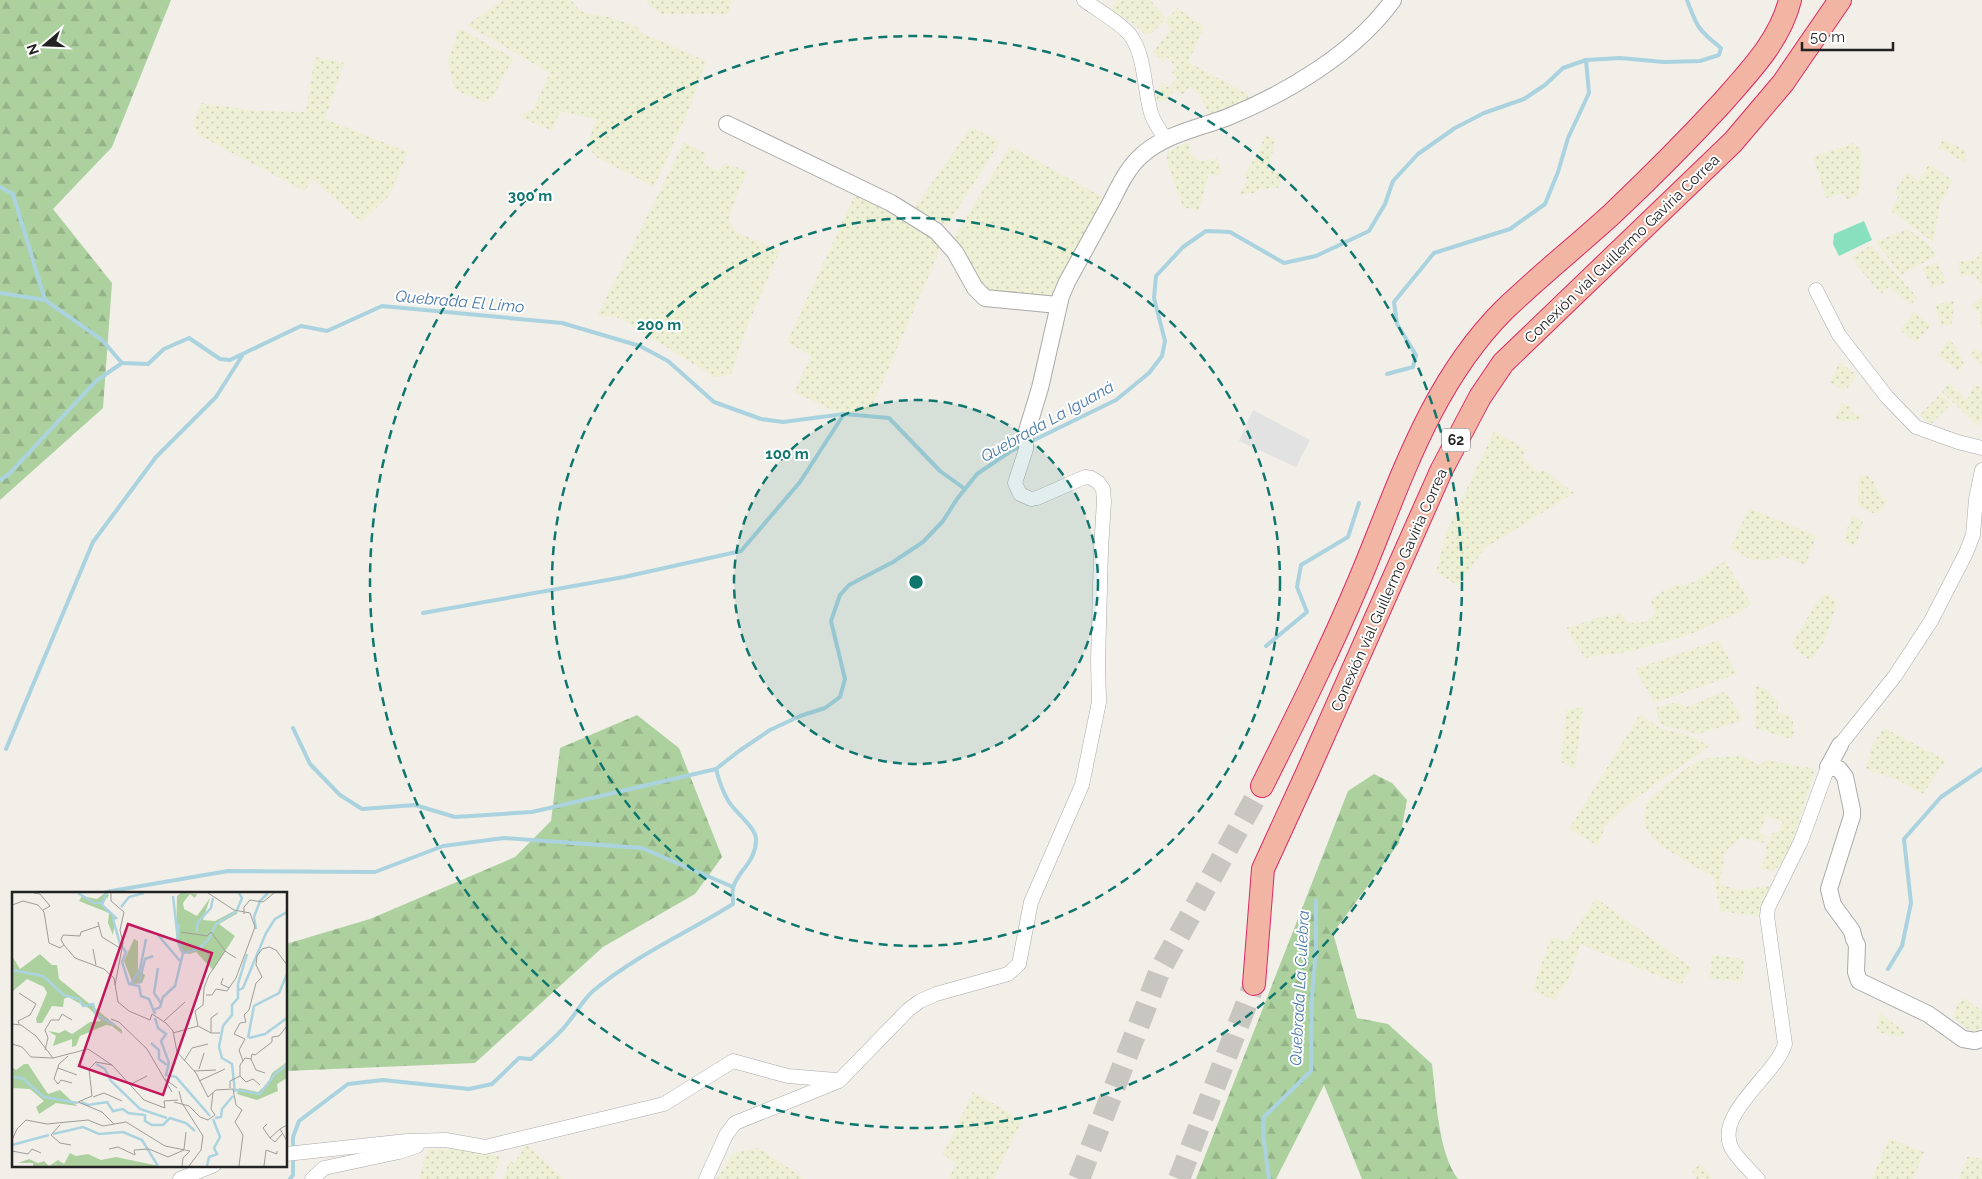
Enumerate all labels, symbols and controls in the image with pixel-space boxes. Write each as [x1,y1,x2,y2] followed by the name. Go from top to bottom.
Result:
[20,20,70,70] north arrow
[1802,20,1893,52] scale bar
[1810,28,1845,46] text: 50 m
[23,42,42,57] text: N
[1521,151,1723,347] street label: Conexión vial Guillermo Gaviria Correa
[508,187,552,205] text: 300 m
[395,286,525,317] water label: Quebrada El Limo
[637,316,681,334] text: 200 m
[977,377,1117,466] water label: Quebrada La Iguaná
[1442,428,1470,452] road number: 62
[765,445,809,463] text: 100 m
[1327,466,1451,714] street label: Conexión vial Guillermo Gaviria Correa
[907,573,925,591] centre of rings
[12,892,288,1166] inset map
[1286,910,1313,1066] water label: Quebrada La Culebra

